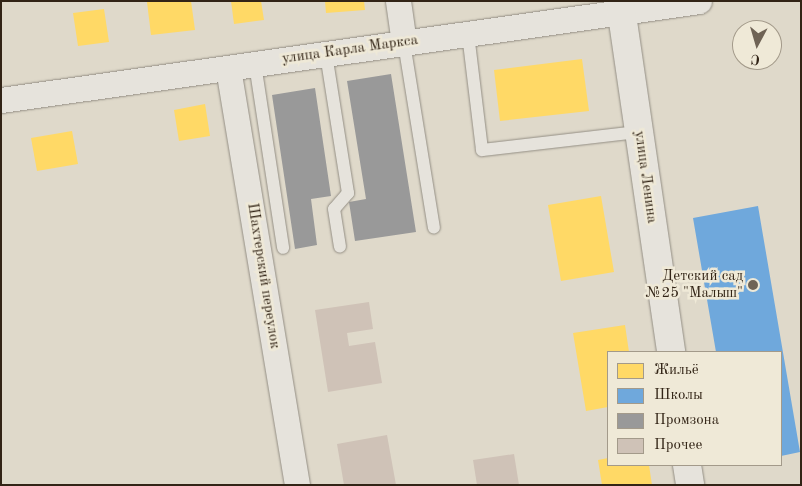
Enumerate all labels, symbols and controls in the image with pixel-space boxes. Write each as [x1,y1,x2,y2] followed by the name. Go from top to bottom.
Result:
[732,20,782,70] north arrow
[281,32,419,68] street label: улица Карла Маркса
[750,51,761,66] text: С
[630,130,660,224] street label: улица Ленина
[243,202,283,350] street label: Шахтерский переулок
[645,267,743,302] place label: Детский сад №25 "Малыш"
[747,279,759,291] marker: Детский сад №25 "Малыш"
[607,351,782,466] legend
[654,363,699,378] text: Жильё
[654,388,703,403] text: Школы
[654,413,719,428] text: Промзона
[654,438,702,453] text: Прочее

